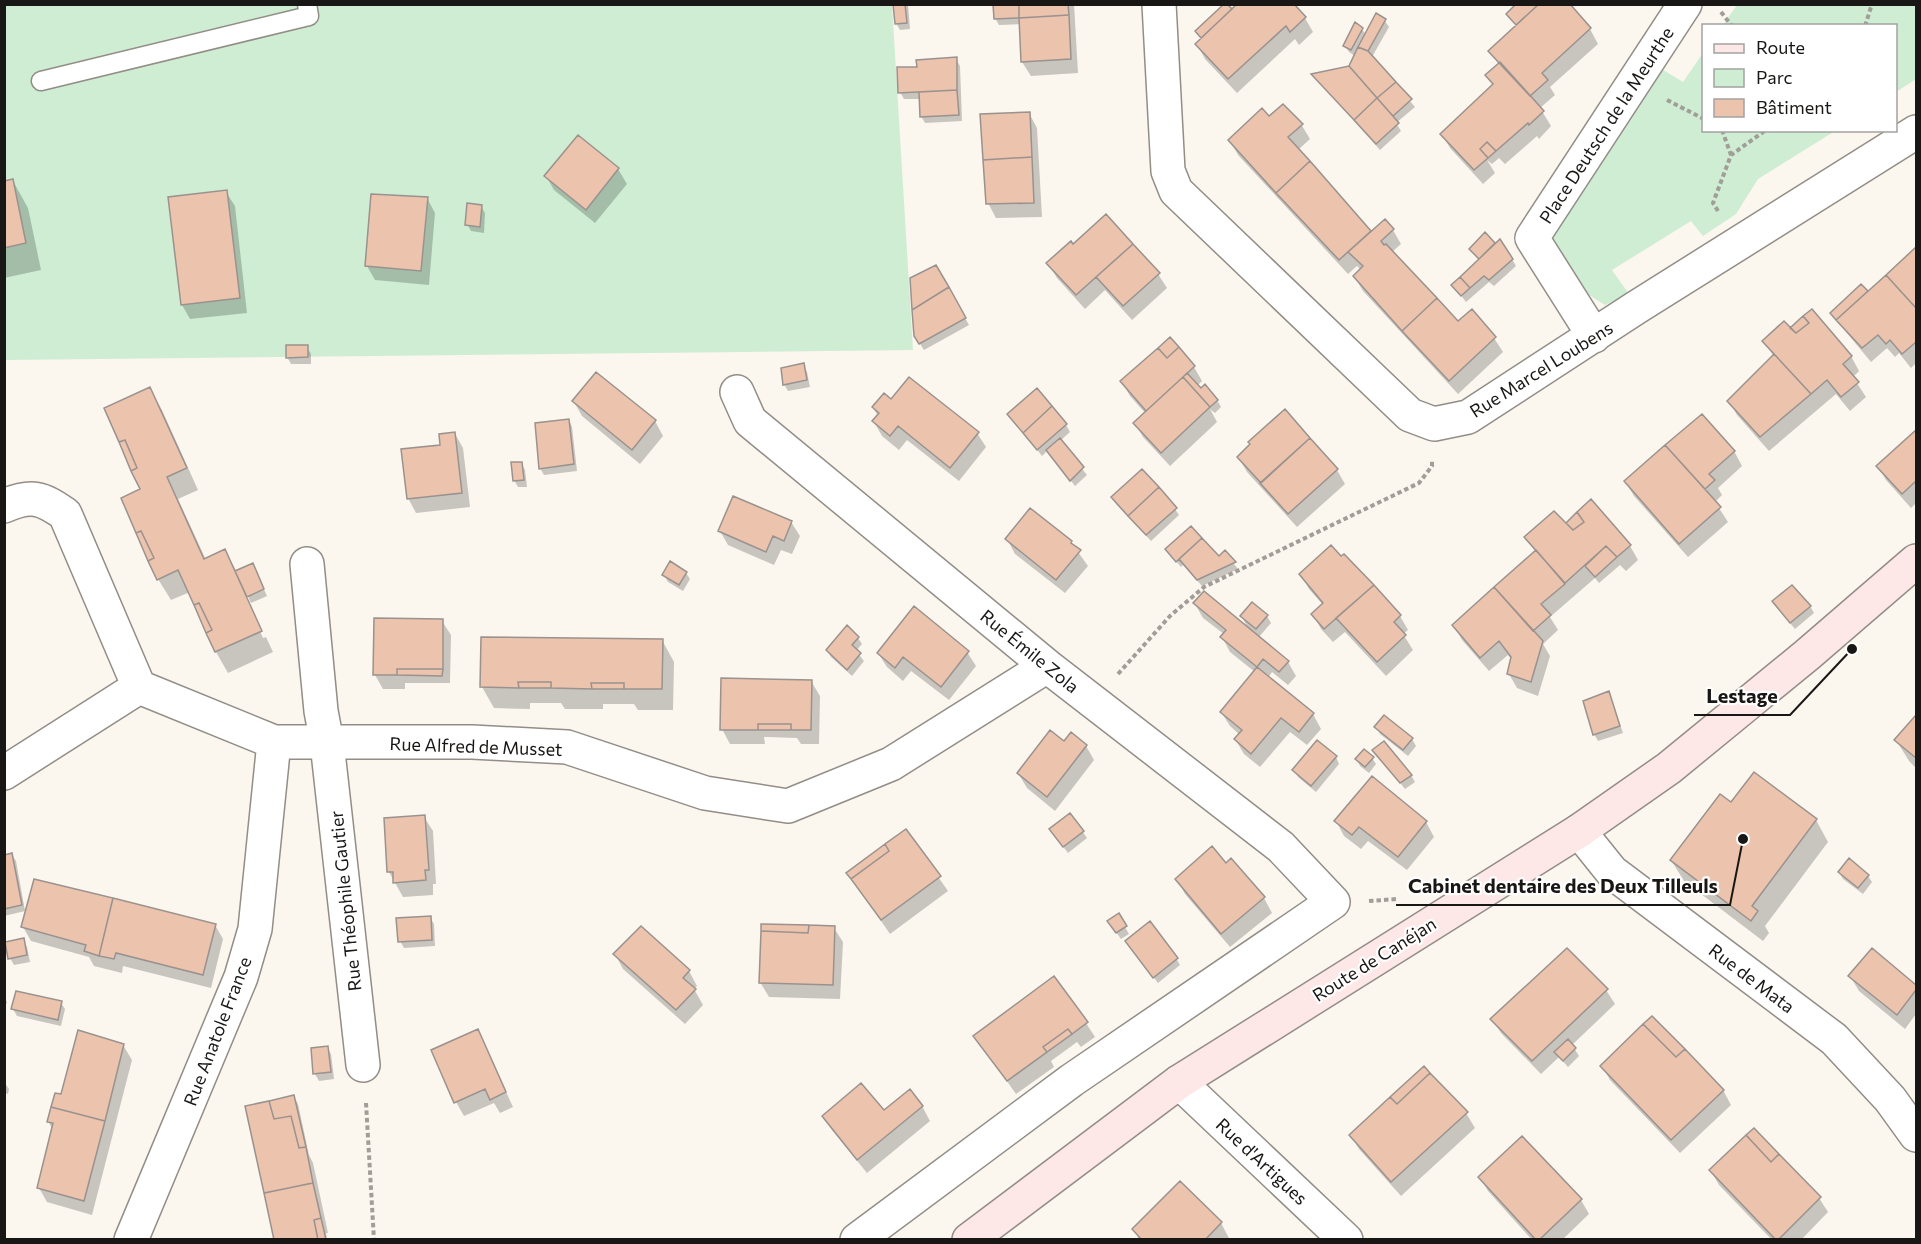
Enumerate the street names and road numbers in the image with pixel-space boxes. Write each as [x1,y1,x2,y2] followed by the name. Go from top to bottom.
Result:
[1534,23,1678,227] street label: Place Deutsch de la Meurthe
[1465,316,1617,422] street label: Rue Marcel Loubens
[976,605,1084,697] street label: Rue Émile Zola
[389,732,563,760] street label: Rue Alfred de Musset
[325,810,365,992] street label: Rue Théophile Gautier
[1308,912,1440,1006] street label: Route de Canéjan
[1705,939,1799,1017] street label: Rue de Mata
[178,953,256,1109] street label: Rue Anatole France
[1212,1113,1312,1209] street label: Rue d'Artigues

